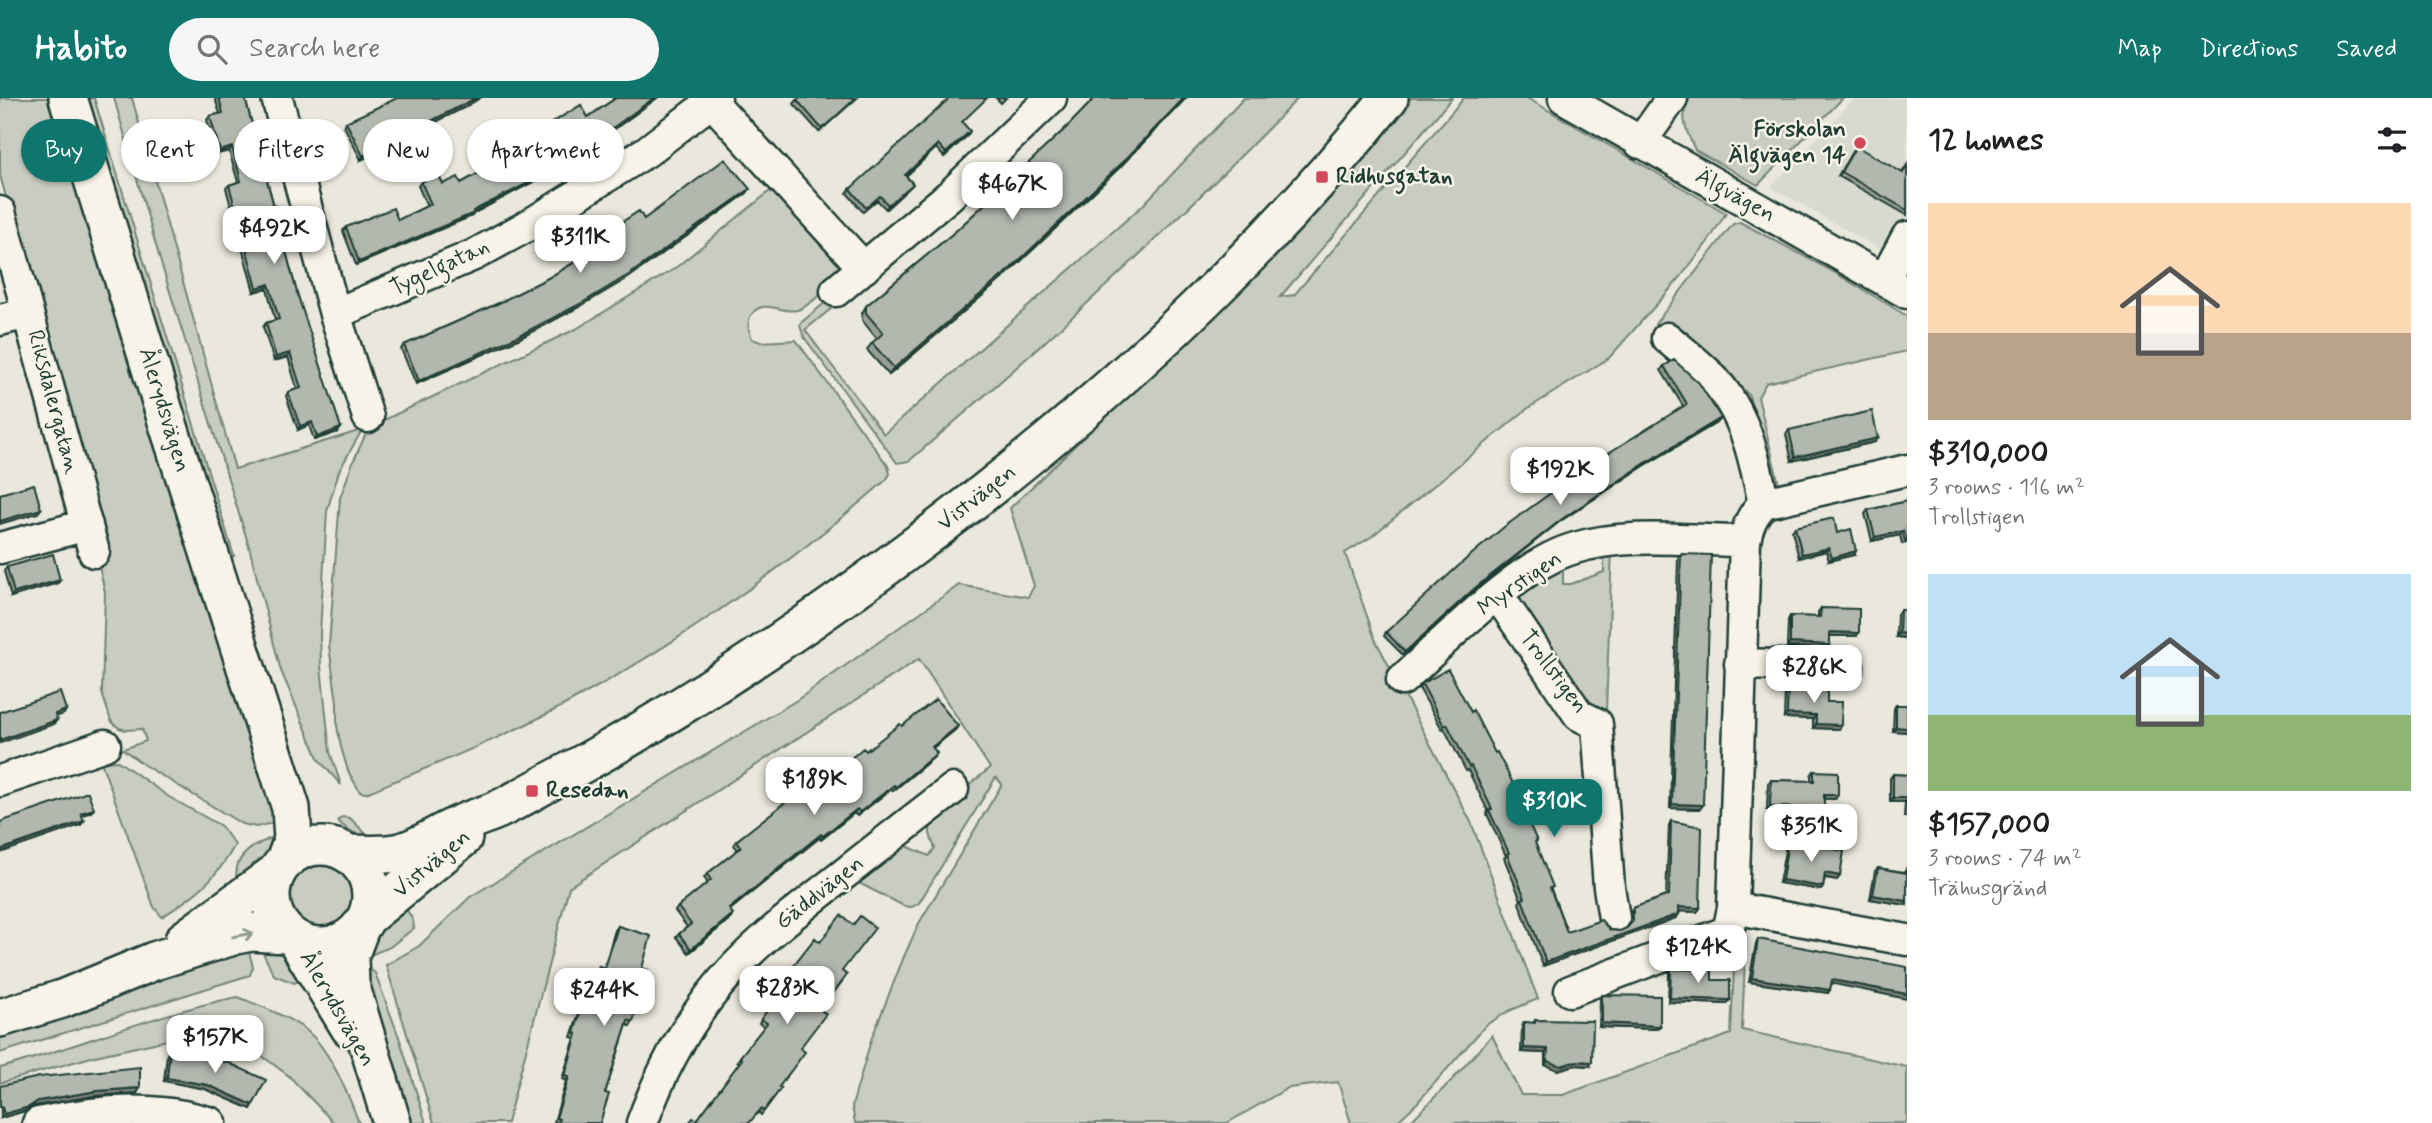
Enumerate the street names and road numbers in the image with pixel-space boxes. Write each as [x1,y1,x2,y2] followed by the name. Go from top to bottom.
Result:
[1689,162,1780,232] street label: Älgvägen
[385,232,495,306] street label: Tygelgatan
[19,327,87,477] street label: Riksdalergatan
[131,344,197,476] street label: Ålerydsvägen
[931,458,1023,538] street label: Vistvägen
[1472,544,1568,624] street label: Myrstigen
[1512,624,1594,720] street label: Trollstigen
[387,823,477,905] street label: Vistvägen
[769,849,871,937] street label: Gäddvägen
[292,946,382,1072] street label: Ålerydsvägen

